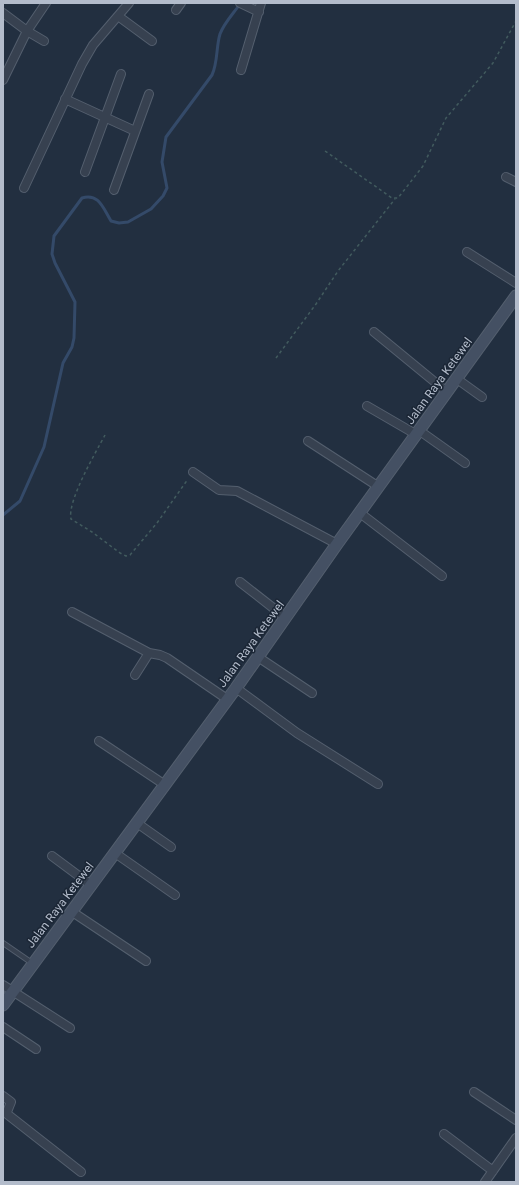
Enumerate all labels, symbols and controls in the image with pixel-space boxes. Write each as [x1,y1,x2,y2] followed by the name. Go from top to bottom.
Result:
[403,335,475,427] street label: Jalan Raya Ketewel
[215,598,287,690] street label: Jalan Raya Ketewel
[23,859,97,951] street label: Jalan Raya Ketewel

